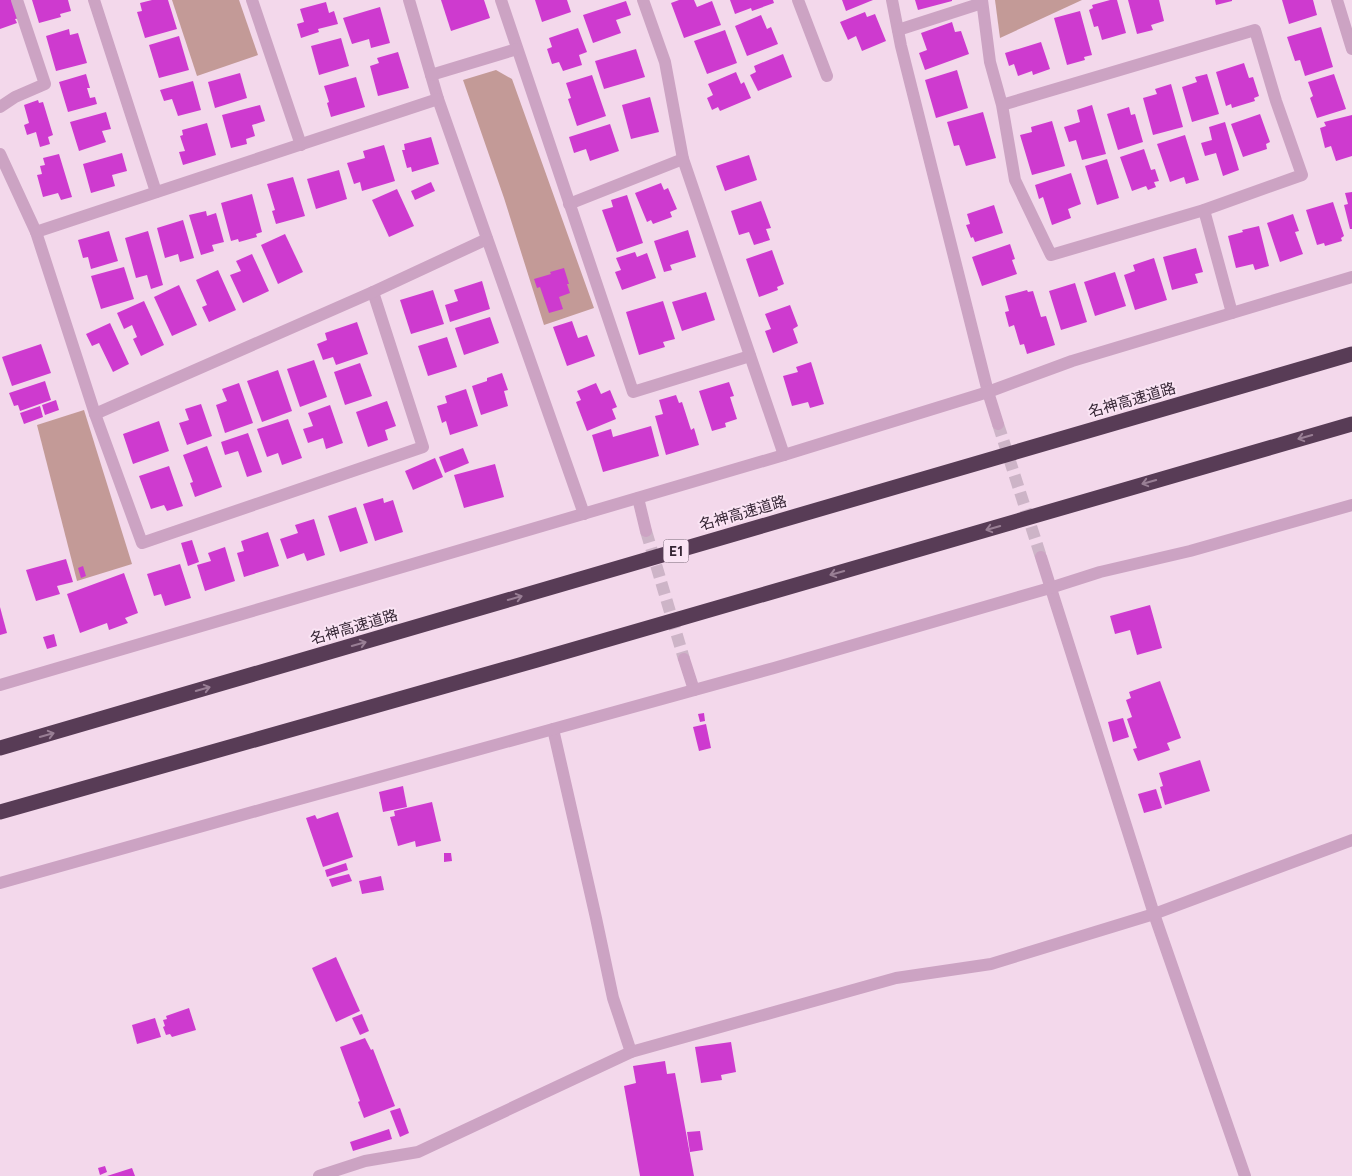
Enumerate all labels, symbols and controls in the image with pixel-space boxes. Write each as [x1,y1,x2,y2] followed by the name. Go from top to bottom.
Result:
[1086,379,1178,421] street label: 名神高速道路
[1298,433,1314,443] one-way arrow
[1142,478,1158,488] one-way arrow
[697,492,789,534] street label: 名神高速道路
[985,523,1001,533] one-way arrow
[664,540,688,562] road number: E1
[829,568,845,578] one-way arrow
[506,593,522,603] one-way arrow
[308,606,400,648] street label: 名神高速道路
[350,638,366,648] one-way arrow
[194,684,210,694] one-way arrow
[38,729,54,739] one-way arrow

